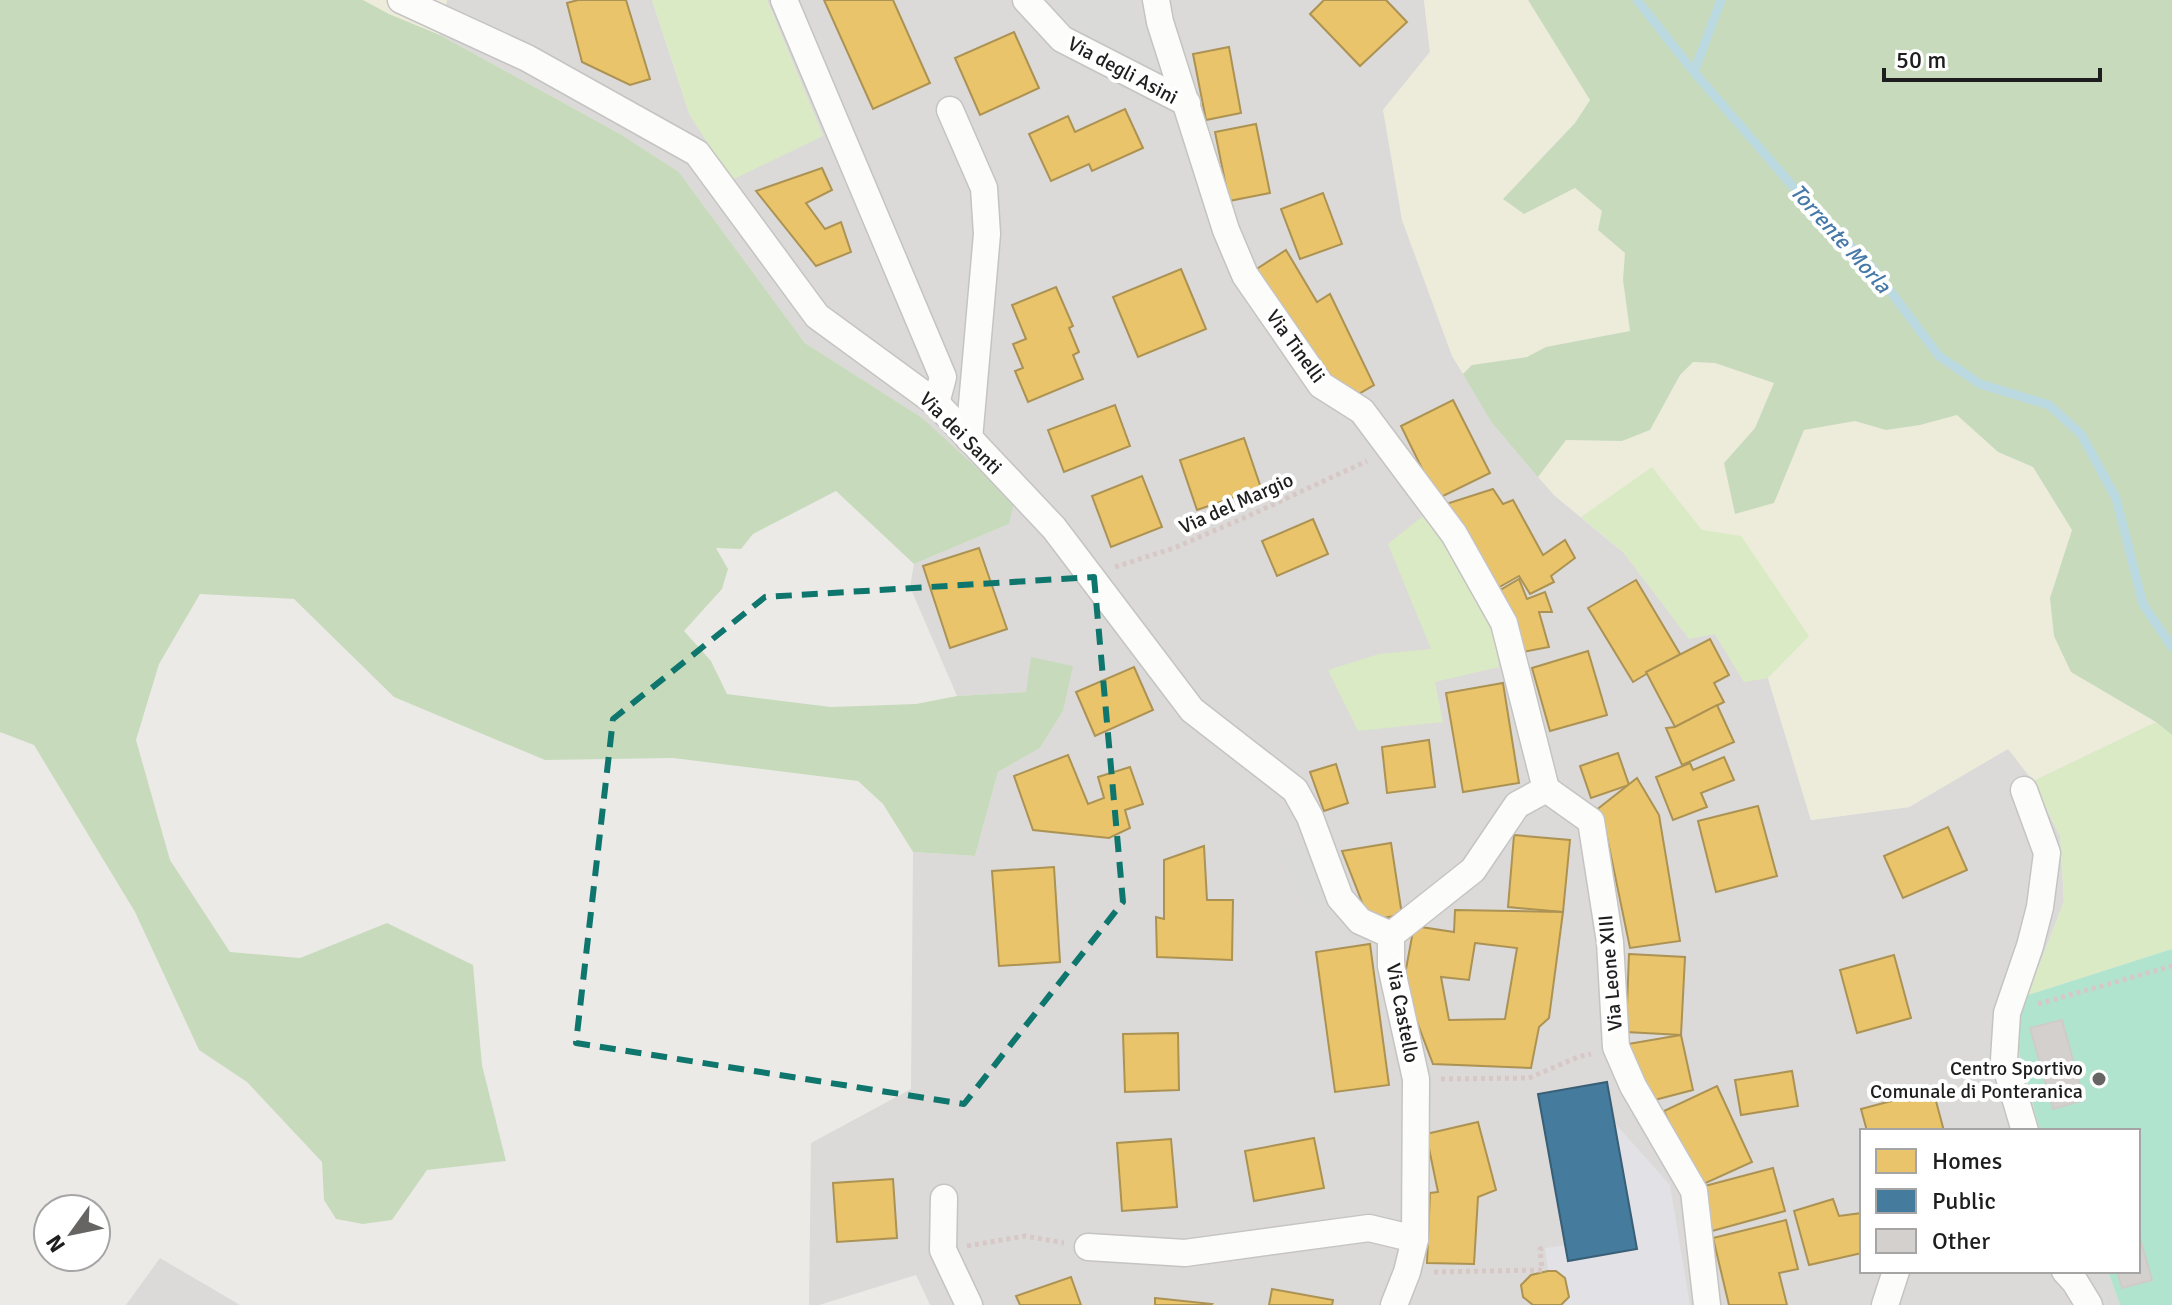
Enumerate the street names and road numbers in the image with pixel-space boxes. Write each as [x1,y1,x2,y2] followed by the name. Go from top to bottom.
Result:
[1063,31,1182,110] street label: Via degli Asini
[1261,305,1331,388] street label: Via Tinelli
[914,387,1007,480] street label: Via dei Santi
[1175,467,1297,540] street label: Via del Margio
[1593,914,1628,1032] street label: Via Leone XIII
[1381,961,1424,1065] street label: Via Castello

